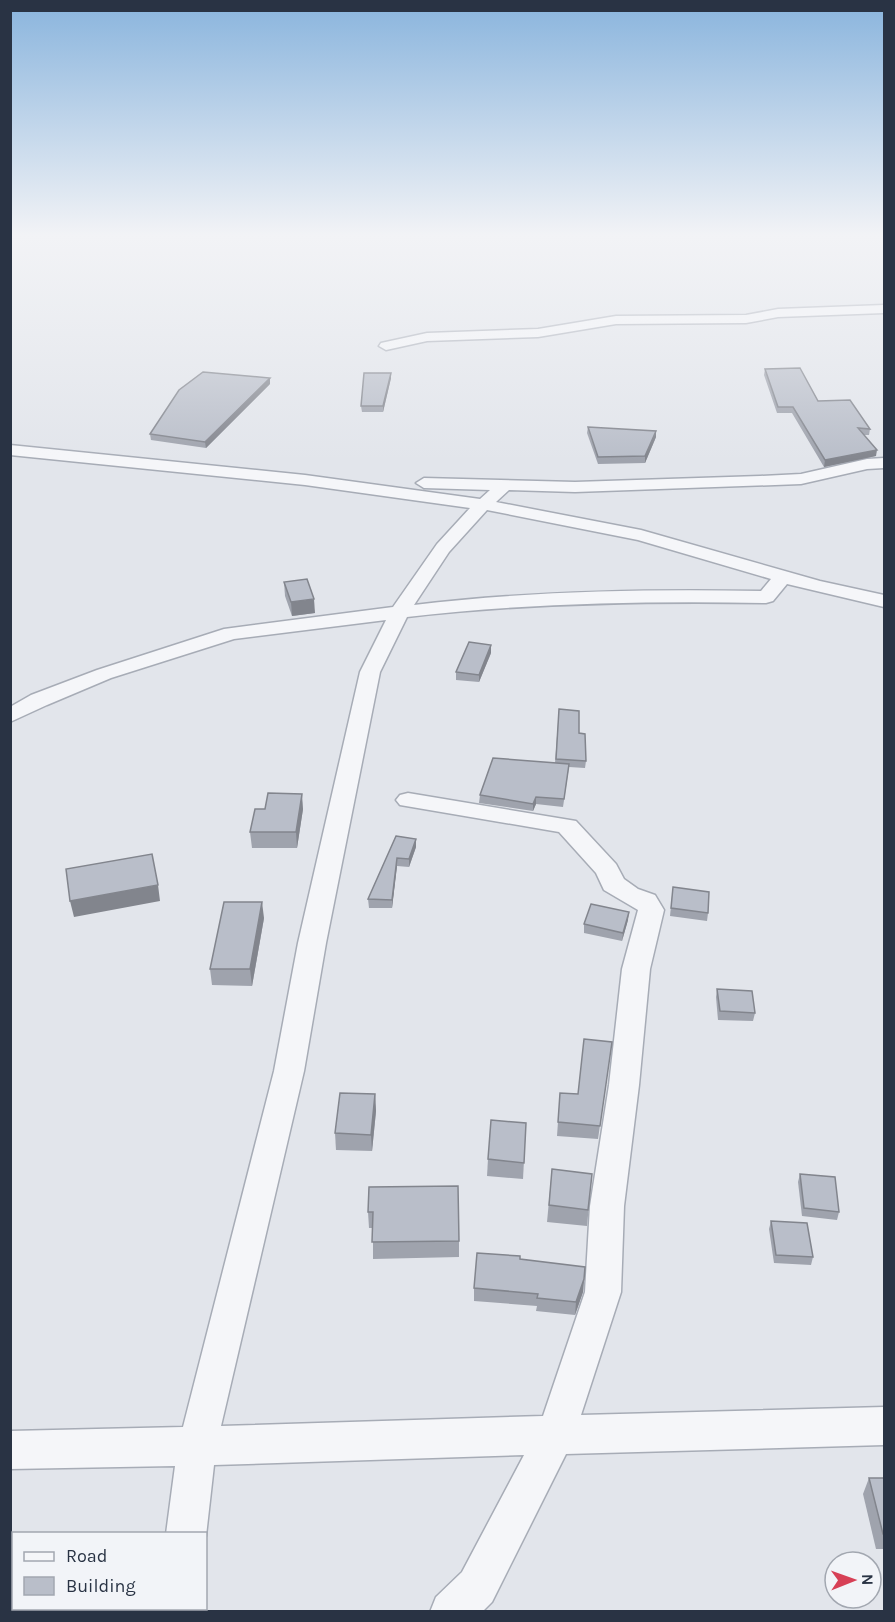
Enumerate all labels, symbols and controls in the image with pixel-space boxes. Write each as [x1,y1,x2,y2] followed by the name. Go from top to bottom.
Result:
[12,1532,207,1610] legend
[66,1545,107,1567] text: Road
[823,1550,883,1610] north arrow
[858,1574,877,1586] text: N
[66,1575,136,1597] text: Building

